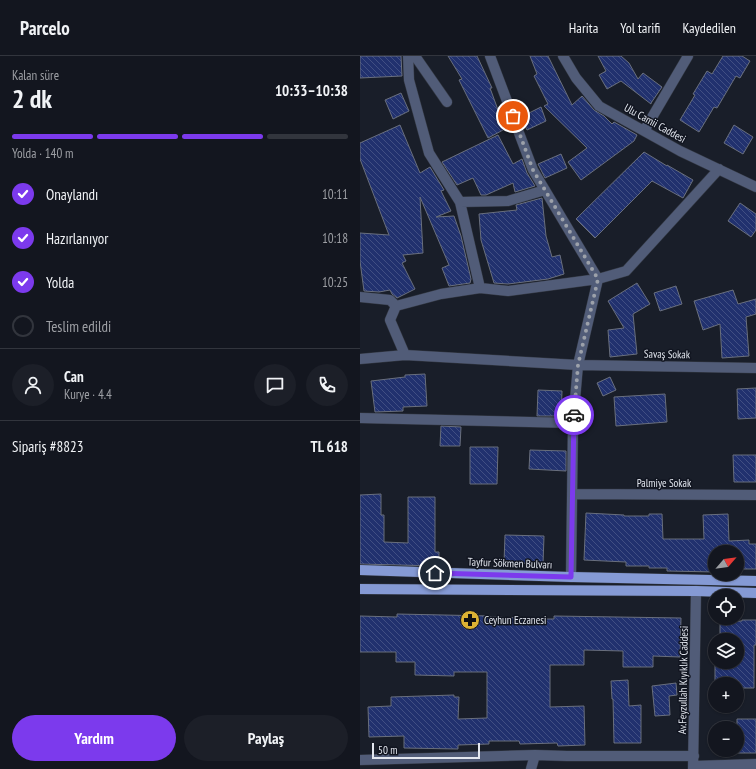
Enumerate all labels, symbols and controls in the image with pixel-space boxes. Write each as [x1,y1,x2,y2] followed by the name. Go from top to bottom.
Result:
[20,16,70,40] text: Parcelo
[569,19,598,37] text: Harita
[620,19,660,37] text: Yol tarifi
[682,19,736,37] text: Kaydedilen
[12,67,59,84] text: Kalan süre
[275,81,348,100] text: 10:33–10:38
[12,82,52,115] text: 2 dk
[496,99,530,133] pin
[622,100,688,146] street label: Ulu Camii Caddesi
[502,105,524,127] icon: bag
[12,145,74,162] text: Yolda · 140 m
[12,183,34,205] icon: check
[46,185,98,204] text: Onaylandı
[322,186,348,203] text: 10:11
[12,227,34,249] icon: check
[46,229,108,248] text: Hazırlanıyor
[322,230,348,247] text: 10:18
[12,271,34,293] icon: check
[46,273,74,292] text: Yolda
[322,274,348,291] text: 10:25
[46,317,111,336] text: Teslim edildi
[644,347,691,361] street label: Savaş Sokak
[12,364,54,406] button: person
[254,364,296,406] button: chat
[306,364,348,406] button: phone
[64,367,84,386] text: Can
[64,386,112,403] text: Kurye · 4.4
[554,395,594,435] courier
[563,404,585,426] icon: car
[12,437,84,456] text: Sipariş #8823
[311,437,348,456] text: TL 618
[637,476,692,490] street label: Palmiye Sokak
[708,545,744,581] north arrow
[708,545,744,757] map controls
[467,555,553,571] street label: Tayfur Sökmen Bulvarı
[418,556,452,590] pin
[424,562,446,584] icon: home
[708,589,744,625] button: locate
[459,609,481,631] pharmacy icon: Ceyhun Eczanesi
[484,613,546,627] place label: Ceyhun Eczanesi
[675,626,691,734] street label: Av.Feyzullah Kıyıklık Caddesi
[708,633,744,669] button: layers
[708,677,744,713] button: +
[12,715,176,761] button: Yardım
[184,715,348,761] button: Paylaş
[708,721,744,757] button: −
[372,741,480,760] scale bar
[378,743,397,757] text: 50 m

